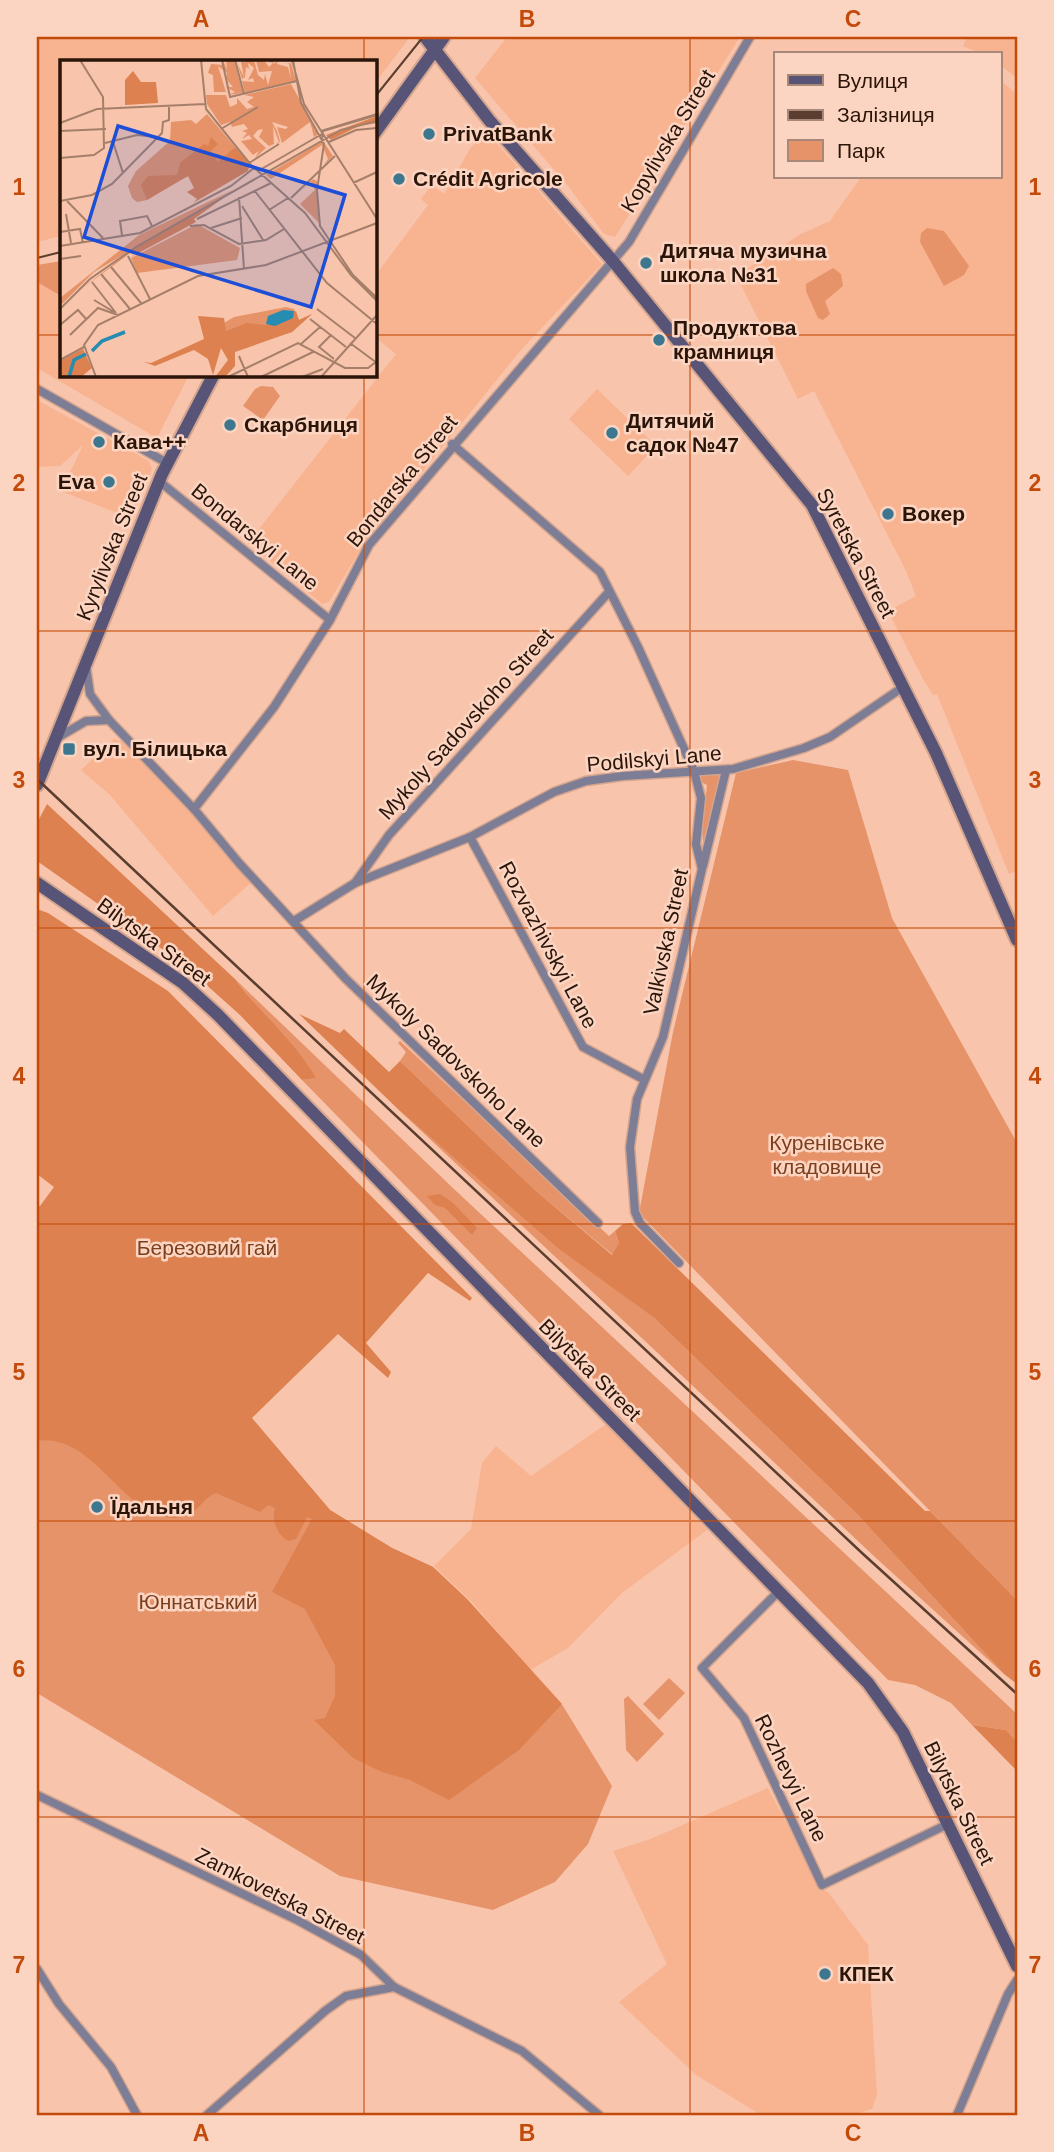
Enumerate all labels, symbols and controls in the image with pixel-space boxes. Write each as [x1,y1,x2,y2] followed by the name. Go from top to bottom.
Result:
[193,6,209,32] text: A
[519,6,535,32] text: B
[845,6,861,32] text: C
[774,52,1002,178] legend
[60,60,376,376] inset map
[616,65,719,216] street label: Kopylivska Street
[837,69,908,92] text: Вулиця
[837,103,935,126] text: Залізниця
[443,122,553,145] place label: PrivatBank
[421,126,437,142] marker: PrivatBank
[837,139,885,162] text: Парк
[413,167,563,190] place label: Crédit Agricole
[391,171,407,187] marker: Crédit Agricole
[13,174,26,200] text: 1
[1029,174,1042,200] text: 1
[660,239,827,286] place label: Дитяча музична школа №31
[638,255,654,271] marker: Дитяча музична школа №31
[673,316,797,363] place label: Продуктова крамниця
[651,332,667,348] marker: Продуктова крамниця
[626,409,739,456] place label: Дитячий садок №47
[342,410,462,551] street label: Bondarska Street
[244,413,358,436] place label: Скарбниця
[222,417,238,433] marker: Скарбниця
[604,425,620,441] marker: Дитячий садок №47
[113,430,187,453] place label: Кава++
[91,434,107,450] marker: Кава++
[13,470,25,496] text: 2
[58,470,95,493] place label: Eva
[72,470,152,624] street label: Kyrylivska Street
[1029,470,1041,496] text: 2
[101,474,117,490] marker: Eva
[187,478,323,595] street label: Bondarskyi Lane
[813,484,900,622] street label: Syretska Street
[902,502,965,525] place label: Вокер
[880,506,896,522] marker: Вокер
[374,623,557,824] street label: Mykoly Sadovskoho Street
[83,737,227,760] place label: вул. Білицька
[61,741,77,757] marker: вул. Білицька
[586,741,722,776] street label: Podilskyi Lane
[13,767,25,793] text: 3
[1029,767,1041,793] text: 3
[495,857,602,1032] street label: Rozvazhivskyi Lane
[639,866,692,1017] street label: Valkivska Street
[93,893,215,990] street label: Bilytska Street
[362,969,550,1152] street label: Mykoly Sadovskoho Lane
[13,1063,26,1089] text: 4
[1029,1063,1042,1089] text: 4
[769,1131,885,1178] park label: Куренівське кладовище
[137,1236,277,1259] park label: Березовий гай
[535,1314,646,1425] street label: Bilytska Street
[13,1359,26,1385] text: 5
[1029,1359,1042,1385] text: 5
[110,1495,193,1518] place label: Їдальня
[89,1499,105,1515] marker: Їдальня
[138,1590,258,1613] park label: Юннатський
[13,1656,25,1682] text: 6
[1029,1656,1041,1682] text: 6
[751,1710,832,1845] street label: Rozhevyi Lane
[920,1737,999,1868] street label: Bilytska Street
[192,1843,369,1948] street label: Zamkovetska Street
[13,1952,25,1978] text: 7
[1029,1952,1041,1978] text: 7
[839,1962,894,1985] place label: КПЕК
[817,1966,833,1982] marker: КПЕК
[193,2120,209,2146] text: A
[519,2120,535,2146] text: B
[845,2120,861,2146] text: C

